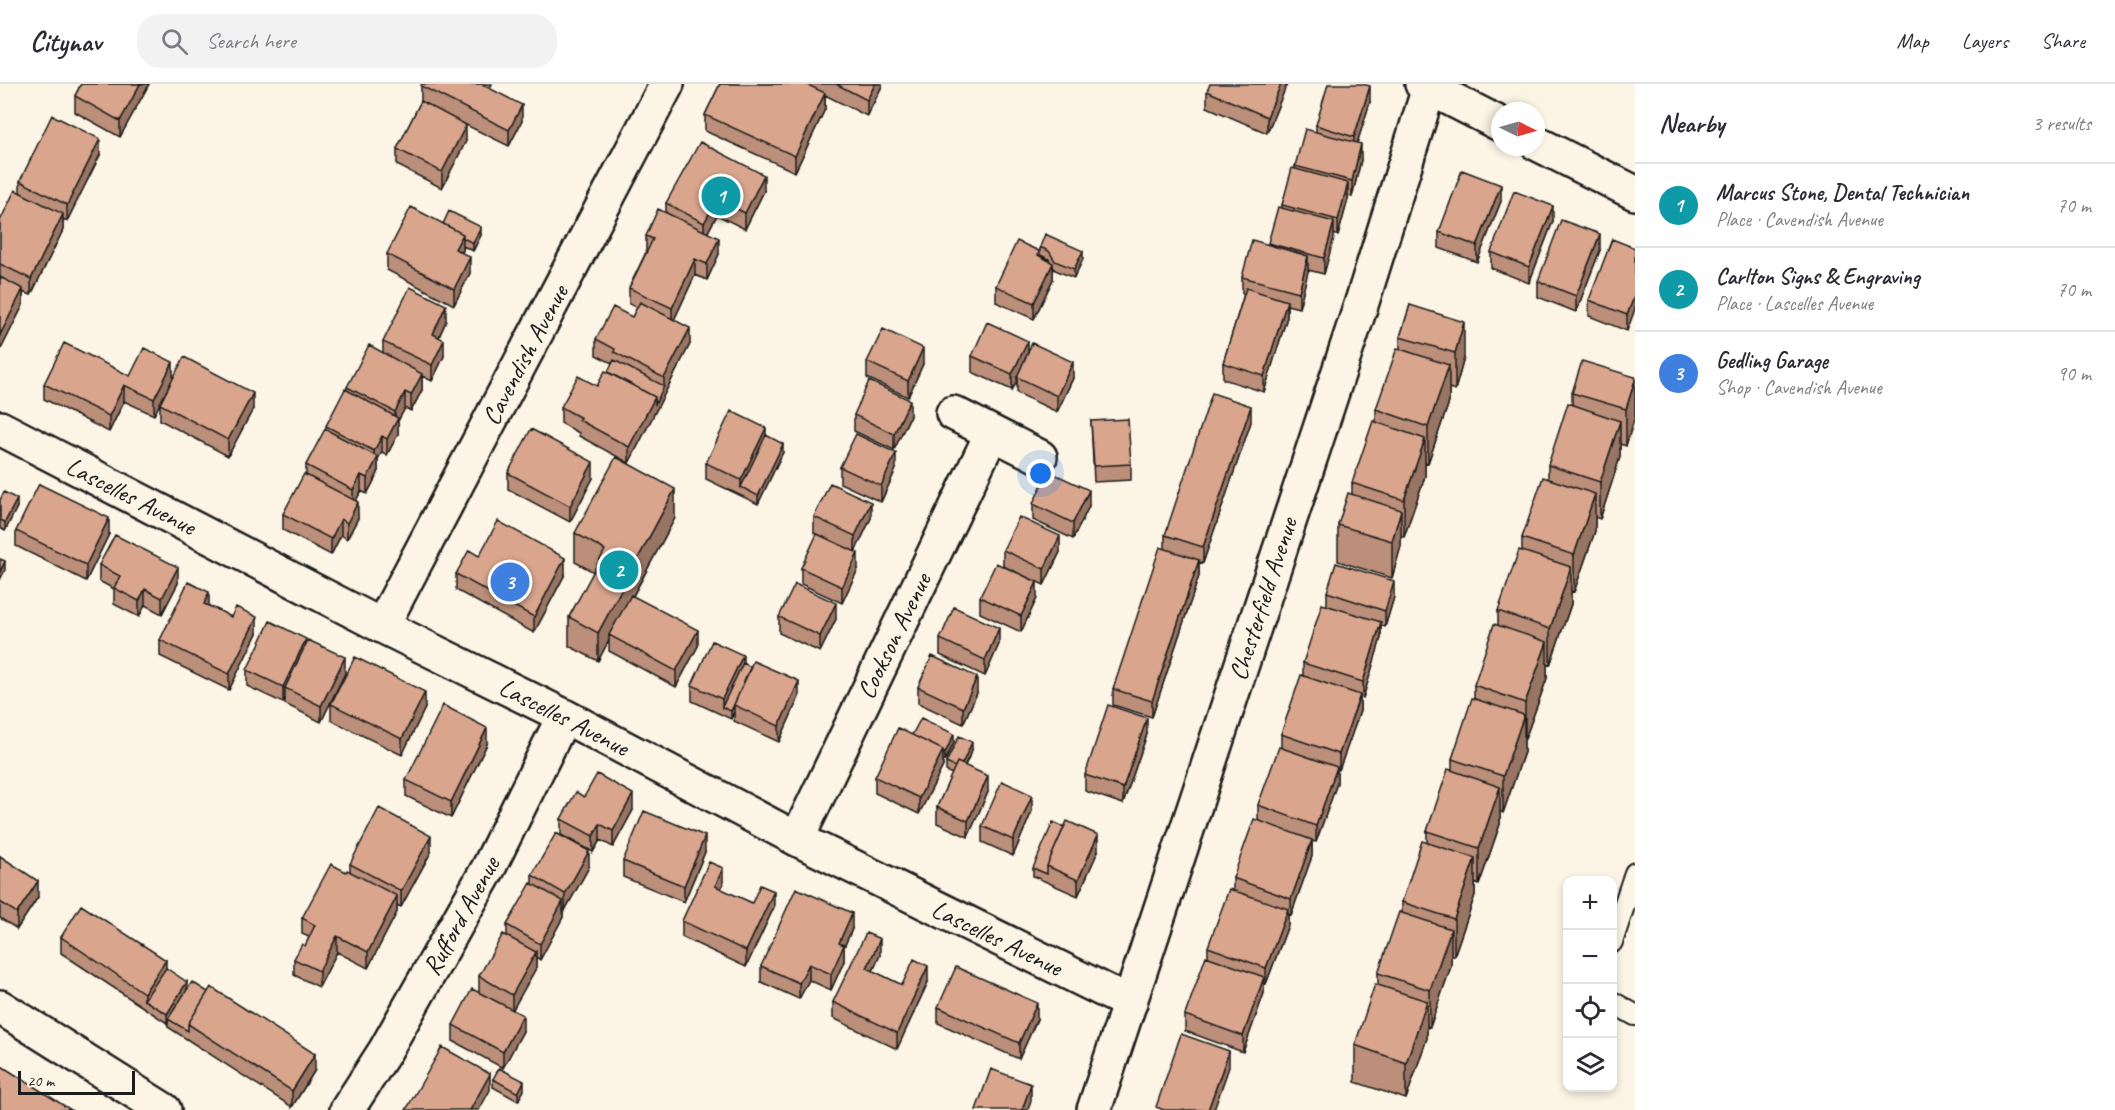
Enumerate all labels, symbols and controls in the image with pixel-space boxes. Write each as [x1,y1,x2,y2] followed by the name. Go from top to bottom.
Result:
[137,14,557,68] search box
[30,24,101,59] text: Citynav
[158,25,191,58] icon: search
[206,27,296,55] text: Search here
[1896,28,1929,54] text: Map
[1962,28,2008,54] text: Layers
[2041,28,2085,54] text: Share
[1491,102,1545,156] north arrow
[1659,107,1724,140] text: Nearby
[2032,111,2091,136] text: 3 results
[702,174,740,218] pin: 1
[1716,179,1969,207] text: Marcus Stone, Dental Technician
[1674,193,1683,218] text: 1
[2057,193,2091,218] text: 70 m
[1716,207,1883,232] text: Place · Cavendish Avenue
[1716,263,1920,291] text: Carlton Signs & Engraving
[1674,277,1683,302] text: 2
[2057,277,2091,302] text: 70 m
[474,278,576,431] street label: Cavendish Avenue
[1716,291,1873,316] text: Place · Lascelles Avenue
[1716,347,1828,375] text: Gedling Garage
[1674,361,1683,386] text: 3
[2057,361,2091,386] text: 90 m
[1716,375,1882,400] text: Shop · Cavendish Avenue
[61,449,203,543] street label: Lascelles Avenue
[1026,459,1055,488] your location
[1221,512,1305,685] street label: Chesterfield Avenue
[600,548,638,592] pin: 2
[490,560,530,604] pin: 3
[849,566,939,704] street label: Cookson Avenue
[494,670,636,764] street label: Lascelles Avenue
[415,850,508,981] street label: Rufford Avenue
[1563,876,1617,1092] map controls
[1563,876,1617,930] button: +
[926,892,1069,984] street label: Lascelles Avenue
[1563,930,1617,984] button: −
[1563,984,1617,1038] button: locate
[1563,1038,1617,1092] button: layers
[18,1068,135,1096] scale bar
[27,1071,54,1091] text: 20 m

